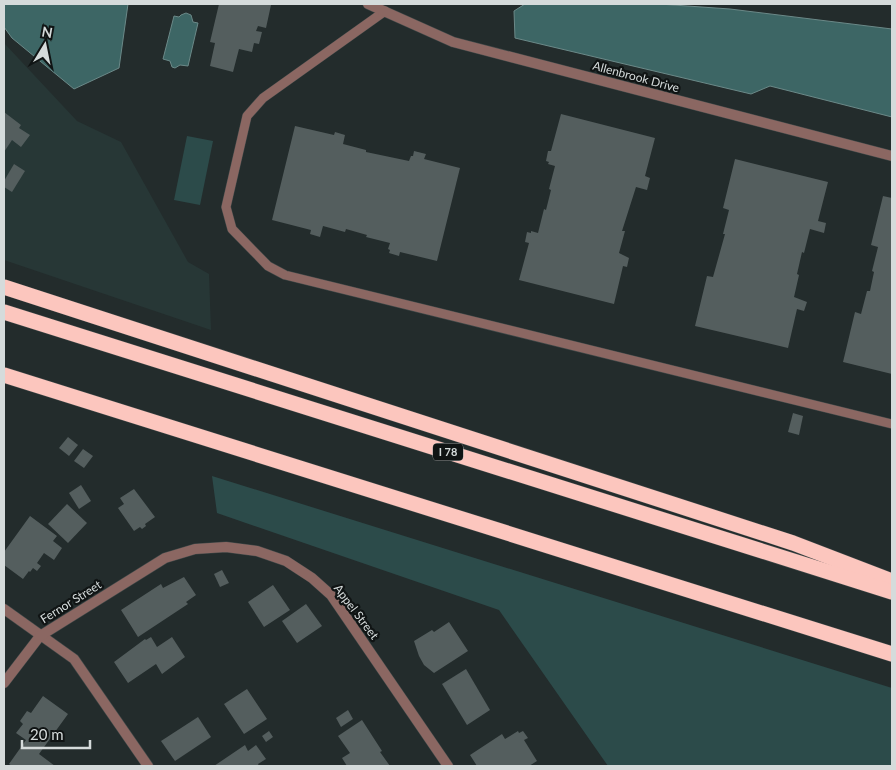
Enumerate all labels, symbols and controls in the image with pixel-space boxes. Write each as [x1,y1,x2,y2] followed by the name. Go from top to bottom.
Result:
[20,20,70,70] north arrow
[41,22,54,41] text: N
[591,58,681,95] street label: Allenbrook Drive
[433,444,463,461] road number: I 78
[37,577,105,626] street label: Fernor Street
[331,581,382,643] street label: Appel Street
[22,718,90,750] scale bar
[30,725,64,743] text: 20 m

